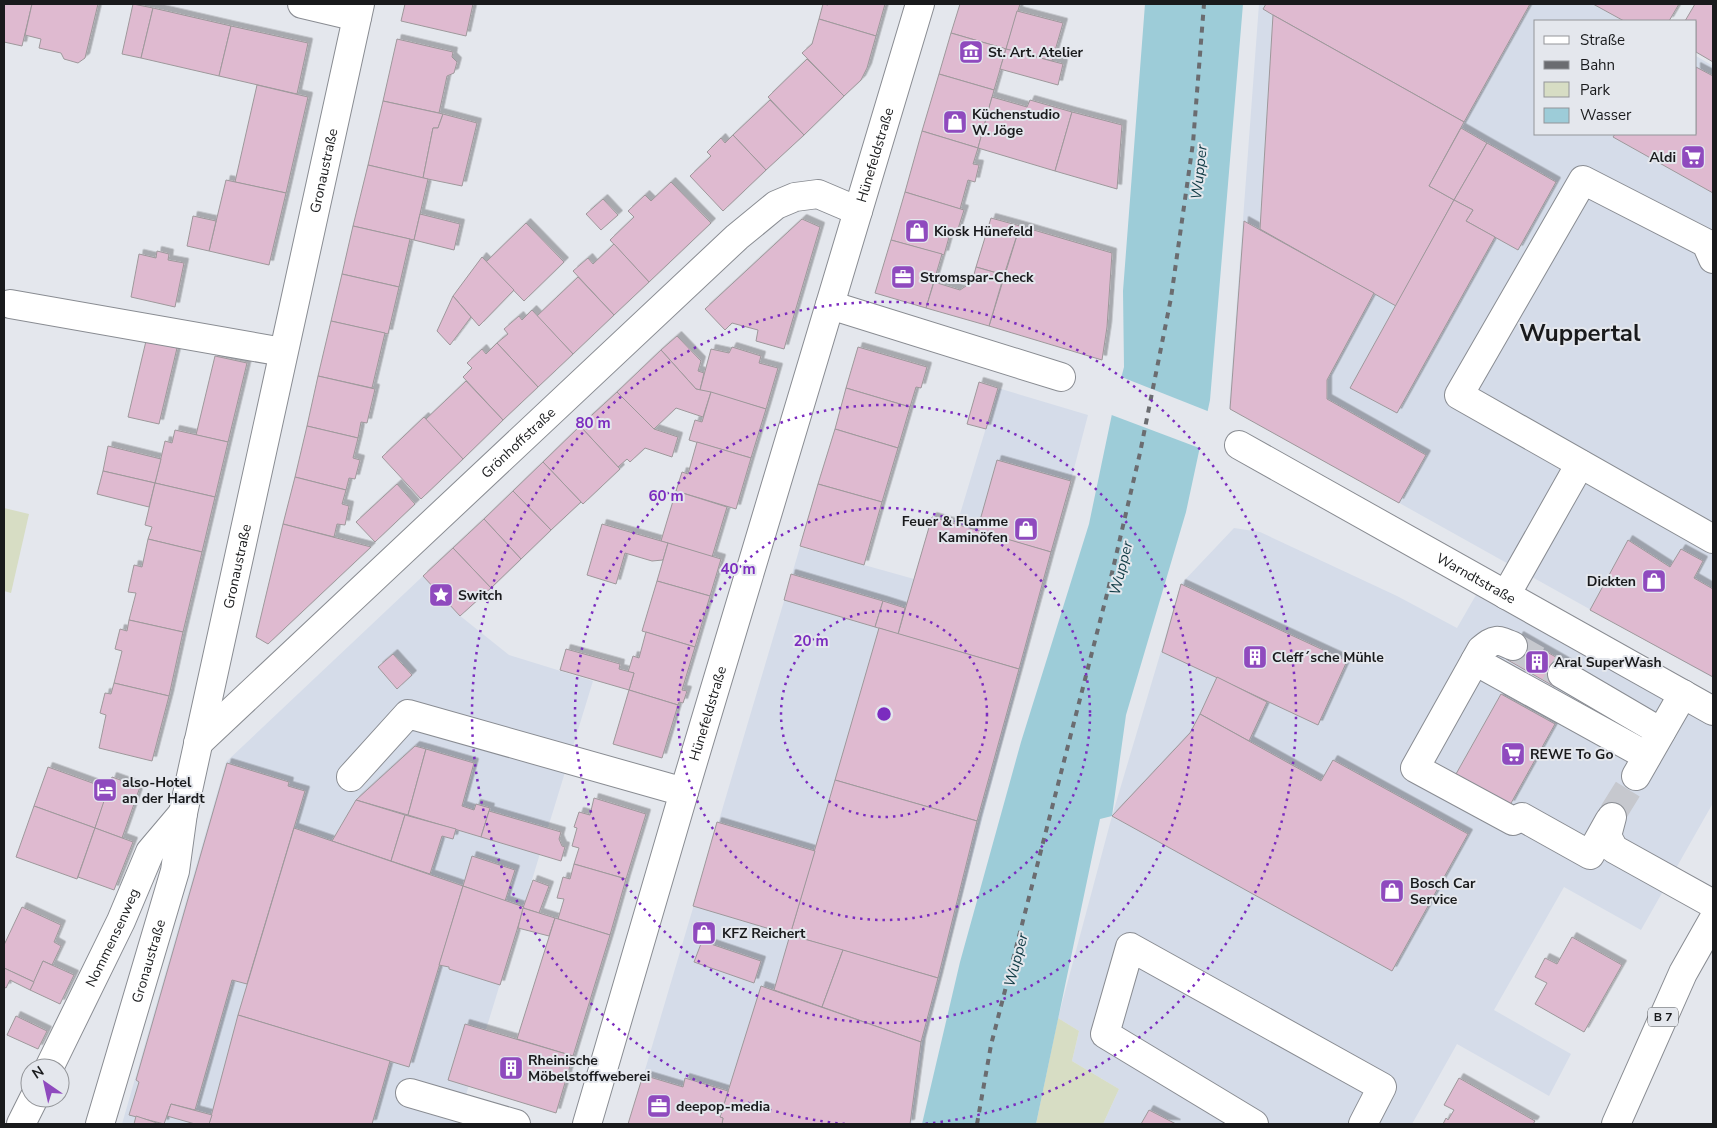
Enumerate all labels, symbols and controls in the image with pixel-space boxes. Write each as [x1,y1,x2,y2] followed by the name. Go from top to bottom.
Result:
[1534,20,1697,135] legend
[1580,30,1625,50] text: Straße
[958,39,984,65] museum icon: St. Art. Atelier
[988,43,1084,62] place label: St. Art. Atelier
[1580,55,1615,75] text: Bahn
[1580,80,1610,100] text: Park
[852,105,898,205] street label: Hünefeldstraße
[972,105,1060,140] place label: Küchenstudio W. Jöge
[1580,105,1632,125] text: Wasser
[942,109,968,135] shop icon: Küchenstudio W. Jöge
[306,127,343,215] street label: Gronaustraße
[1186,143,1212,200] water label: Wupper
[1680,144,1706,170] supermarket icon: Aldi
[1649,148,1676,167] place label: Aldi
[904,218,930,244] shop icon: Kiosk Hünefeld
[934,222,1033,241] place label: Kiosk Hünefeld
[890,264,916,290] office icon: Stromspar-Check
[920,268,1034,287] place label: Stromspar-Check
[1519,317,1641,349] district label: Wuppertal
[477,403,560,483] street label: Grönhoffstraße
[575,413,611,433] text: 80 m
[648,486,684,506] text: 60 m
[902,512,1008,547] place label: Feuer & Flamme Kaminöfen
[1013,516,1039,542] shop icon: Feuer & Flamme Kaminöfen
[219,522,256,610] street label: Gronaustraße
[1105,538,1138,597] water label: Wupper
[1433,549,1519,608] street label: Warndtstraße
[720,559,756,579] text: 40 m
[1641,568,1667,594] shop icon: Dickten
[1587,572,1636,591] place label: Dickten
[428,582,454,608] place icon: Switch
[458,586,502,605] place label: Switch
[793,631,829,651] text: 20 m
[1242,644,1268,670] building icon: Cleff´sche Mühle
[1272,648,1384,667] place label: Cleff´sche Mühle
[1524,649,1550,675] building icon: Aral SuperWash
[1554,653,1662,672] place label: Aral SuperWash
[685,664,731,763] street label: Hünefeldstraße
[875,705,893,723] centre of rings
[1500,741,1526,767] supermarket icon: REWE To Go
[1530,745,1613,764] place label: REWE To Go
[122,773,205,808] place label: also-Hotel an der Hardt
[92,777,118,803] hotel icon: also-Hotel an der Hardt
[1410,874,1476,909] place label: Bosch Car Service
[1379,878,1405,904] shop icon: Bosch Car Service
[81,885,144,990] street label: Nommensenweg
[127,917,170,1005] street label: Gronaustraße
[691,920,717,946] shop icon: KFZ Reichert
[722,924,806,943] place label: KFZ Reichert
[999,930,1033,989] water label: Wupper
[1648,1008,1678,1026] road number: B 7
[528,1051,650,1086] place label: Rheinische Möbelstoffweberei
[498,1055,524,1081] building icon: Rheinische Möbelstoffweberei
[20,1058,70,1108] north arrow
[28,1062,48,1083] text: N
[646,1093,672,1119] office icon: deepop-media
[676,1097,770,1116] place label: deepop-media

